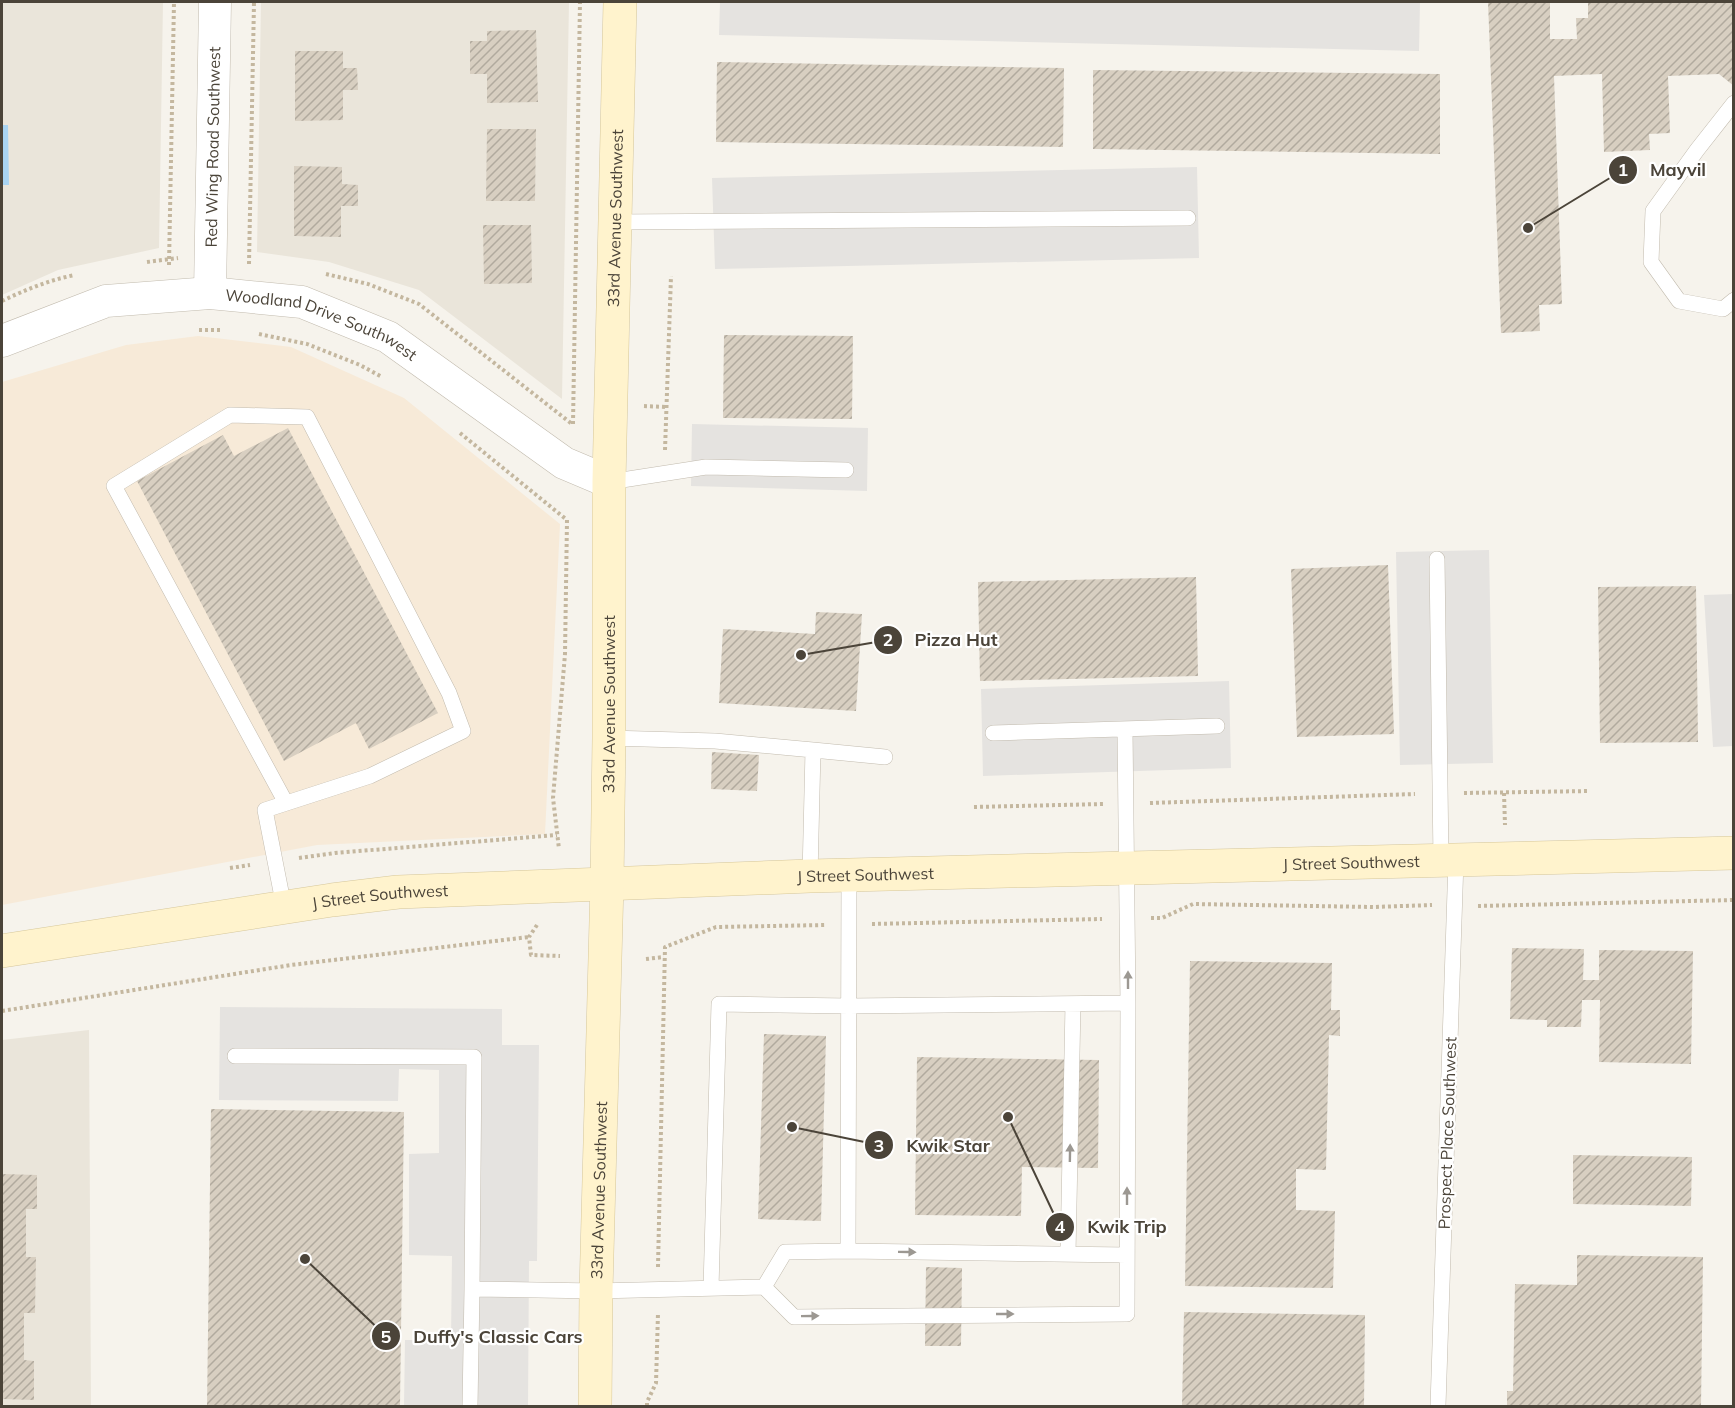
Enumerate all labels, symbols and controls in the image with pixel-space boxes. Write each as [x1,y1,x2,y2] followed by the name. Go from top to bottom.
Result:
[201,46,224,248] street label: Red Wing Road Southwest
[603,129,627,307] street label: 33rd Avenue Southwest
[1608,152,1718,188] callout: Mayvil
[1618,158,1628,181] text: 1
[1650,158,1706,181] text: Mayvil
[224,285,422,365] street label: Woodland Drive Southwest
[598,615,619,793] street label: 33rd Avenue Southwest
[873,622,1010,658] callout: Pizza Hut
[883,628,893,651] text: 2
[914,628,998,651] text: Pizza Hut
[1282,851,1420,874] street label: J Street Southwest
[796,863,934,887] street label: J Street Southwest
[310,880,449,913] street label: J Street Southwest
[1123,971,1133,990] one-way arrow
[1434,1036,1460,1230] street label: Prospect Place Southwest
[586,1100,611,1279] street label: 33rd Avenue Southwest
[864,1127,1002,1163] callout: Kwik Star
[874,1134,884,1157] text: 3
[906,1134,991,1157] text: Kwik Star
[1066,1144,1075,1163] one-way arrow
[1122,1187,1132,1206] one-way arrow
[1045,1209,1179,1245] callout: Kwik Trip
[1055,1215,1066,1238] text: 4
[1087,1215,1167,1238] text: Kwik Trip
[897,1247,916,1256] one-way arrow
[995,1309,1014,1319] one-way arrow
[800,1312,819,1321] one-way arrow
[371,1318,595,1354] callout: Duffy's Classic Cars
[381,1325,392,1348] text: 5
[413,1325,583,1348] text: Duffy's Classic Cars

